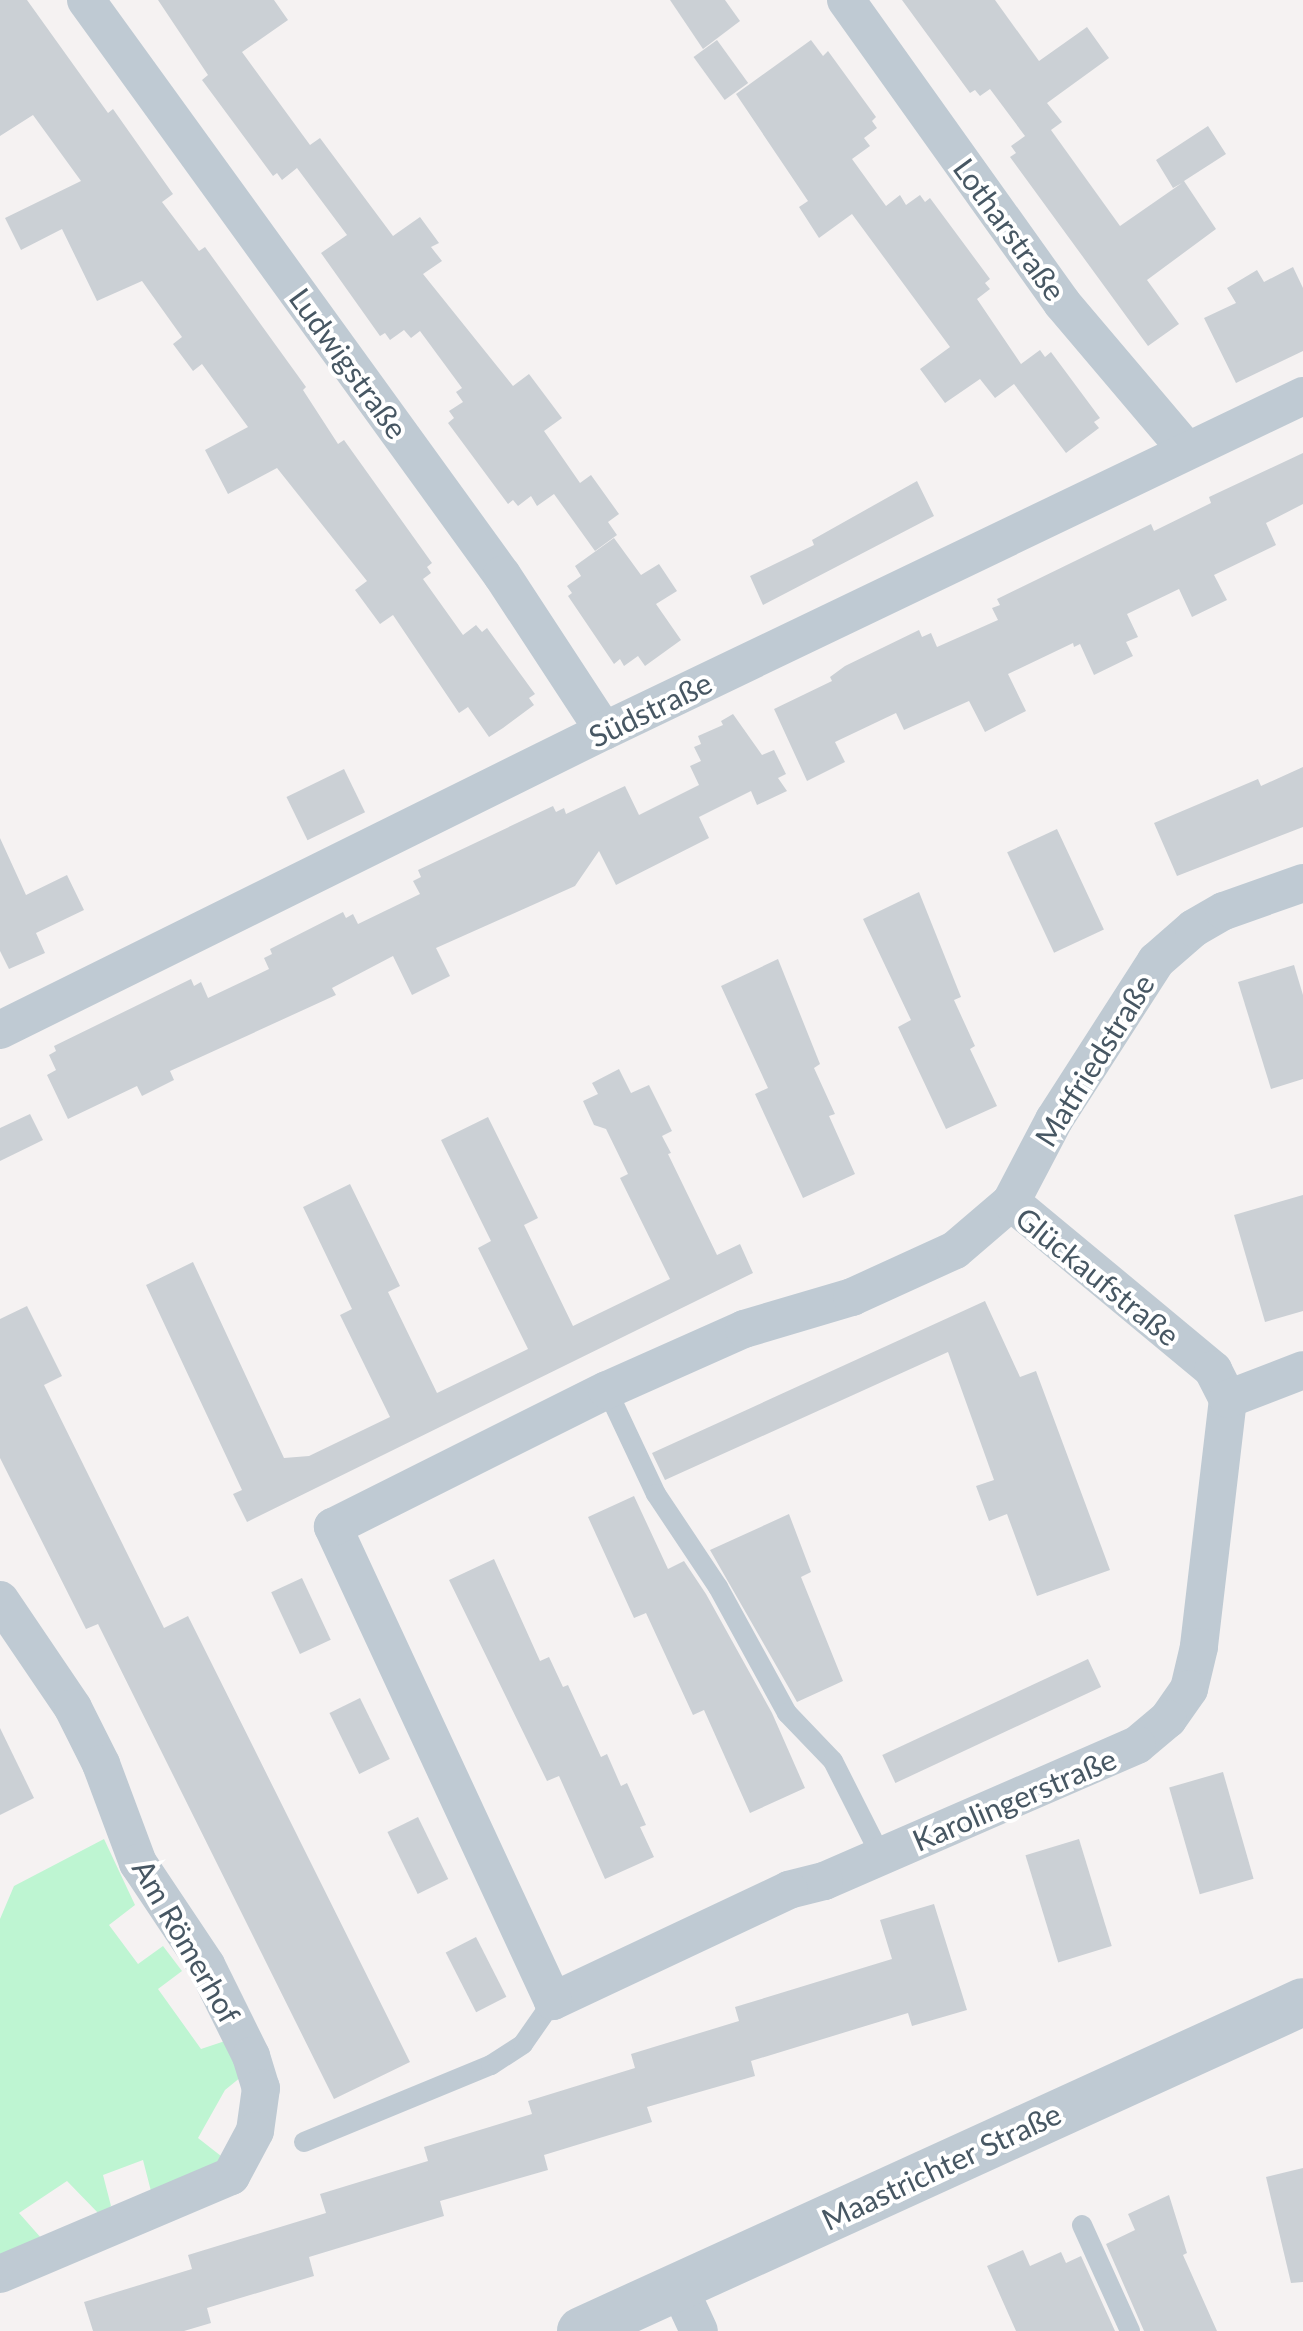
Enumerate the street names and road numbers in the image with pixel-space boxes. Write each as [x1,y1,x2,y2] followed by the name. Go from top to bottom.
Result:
[946,151,1074,307] street label: Lotharstraße
[282,281,416,445] street label: Ludwigstraße
[583,664,717,754] street label: Südstraße
[1027,967,1161,1153] street label: Matfriedstraße
[1009,1199,1187,1353] street label: Glückaufstraße
[907,1740,1121,1858] street label: Karolingerstraße
[126,1853,248,2029] street label: Am Römerhof
[815,2095,1067,2237] street label: Maastrichter Straße

